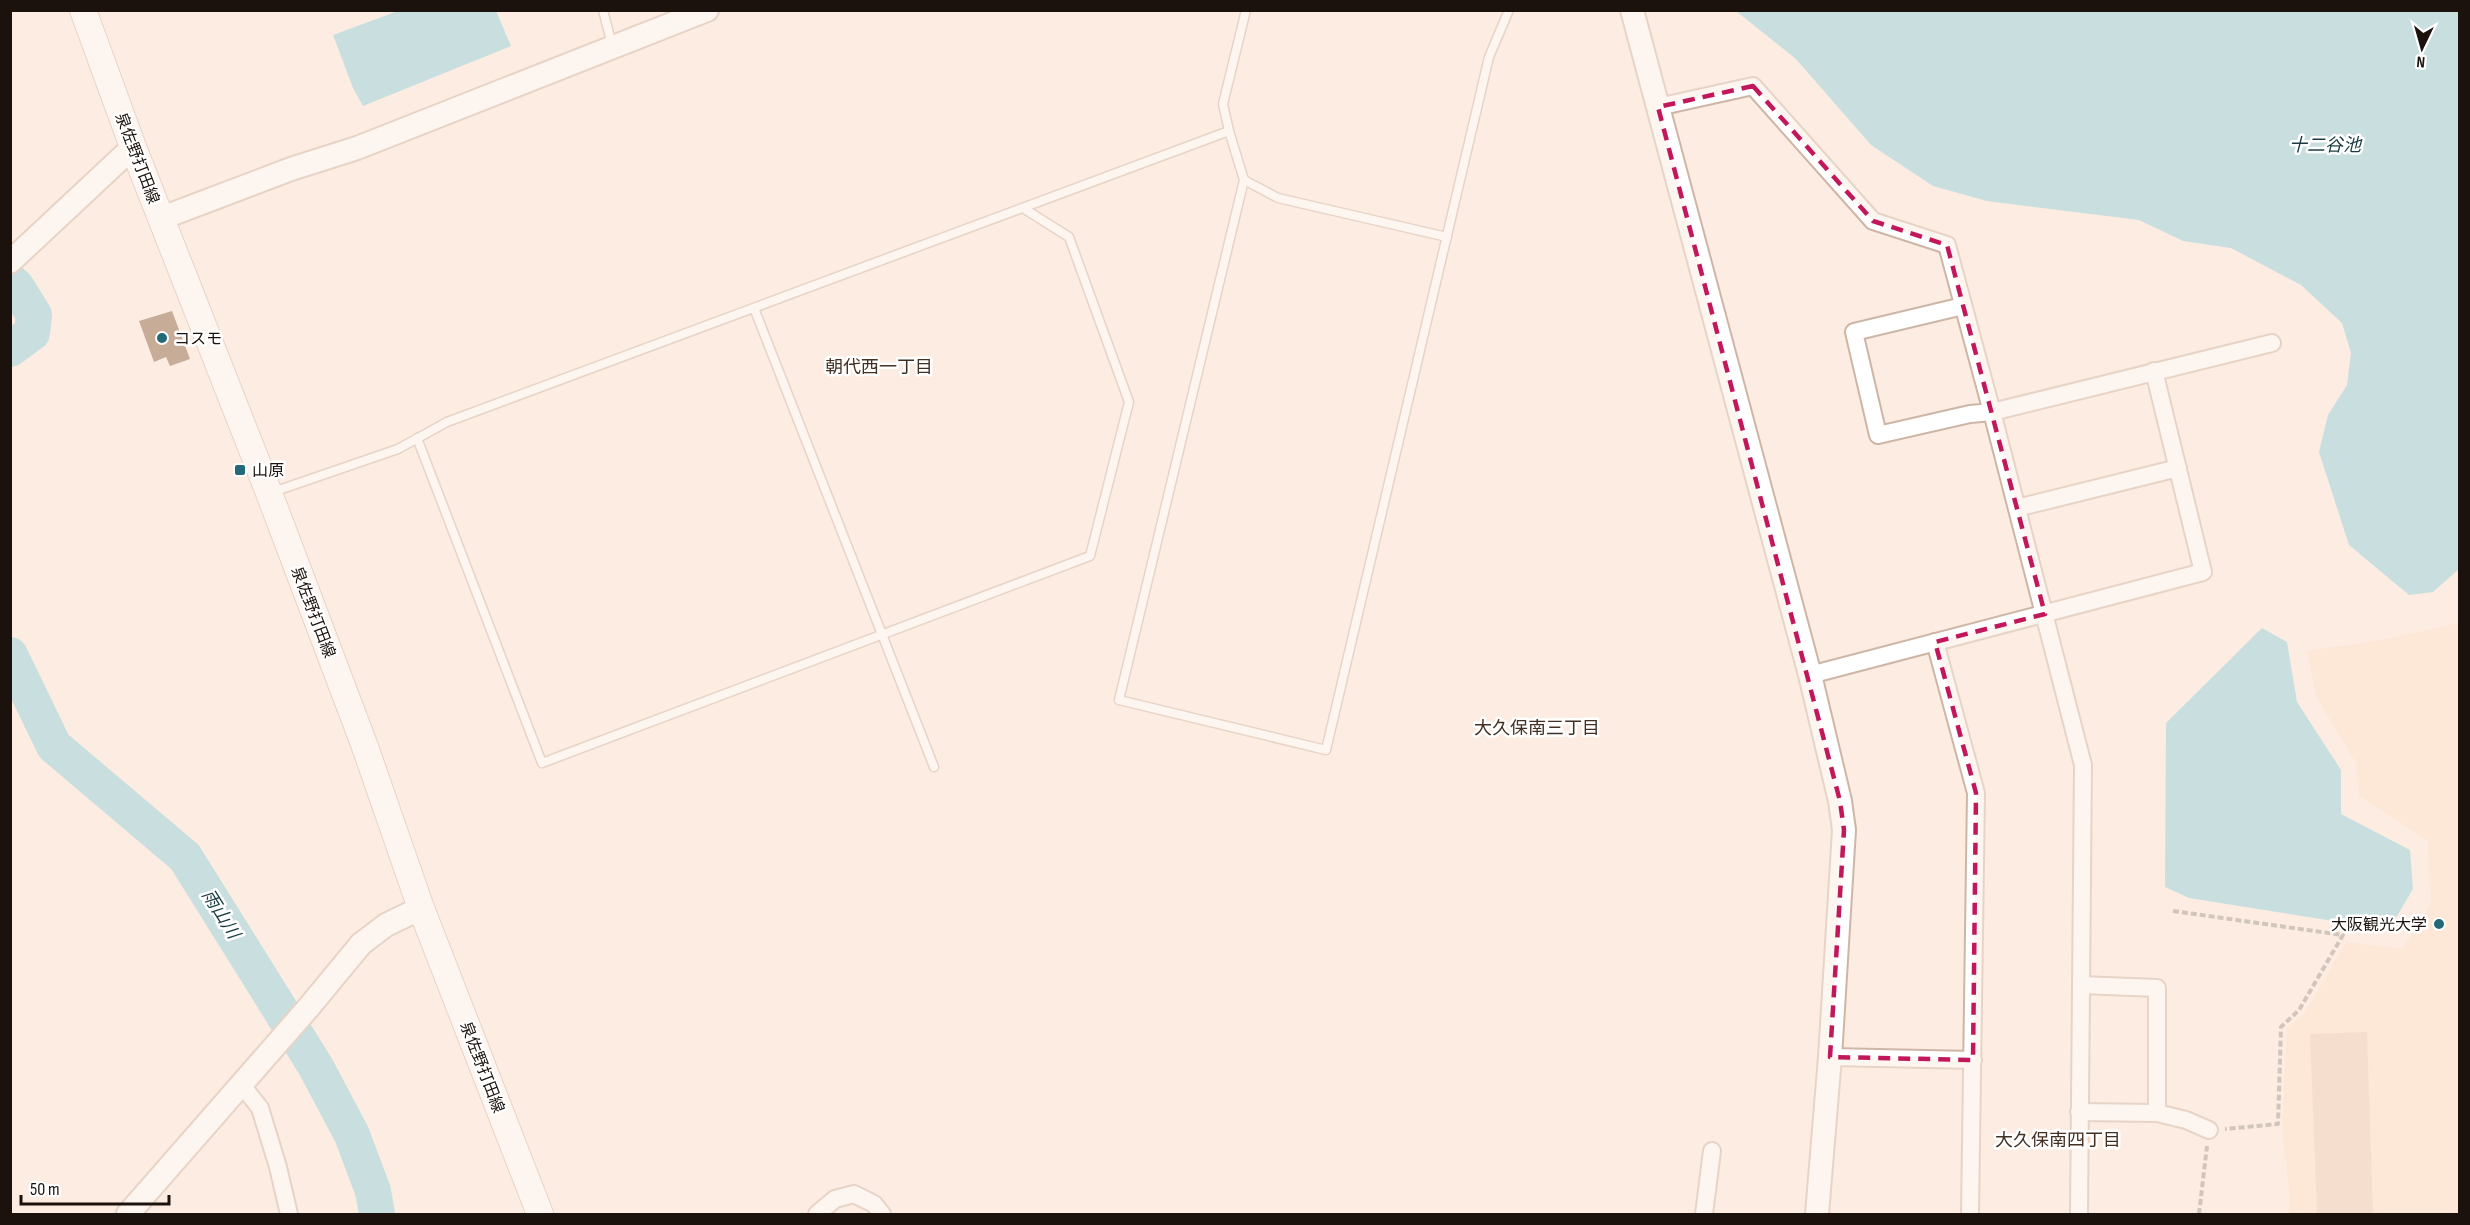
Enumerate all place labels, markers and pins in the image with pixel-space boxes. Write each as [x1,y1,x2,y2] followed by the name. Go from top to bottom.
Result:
[174,330,222,349] place label: コスモ
[155,331,169,345] marker: コスモ
[252,462,284,481] place label: 山原
[233,463,247,477] marker: 山原
[2331,916,2427,935] place label: 大阪観光大学
[2432,917,2446,931] marker: 大阪観光大学

